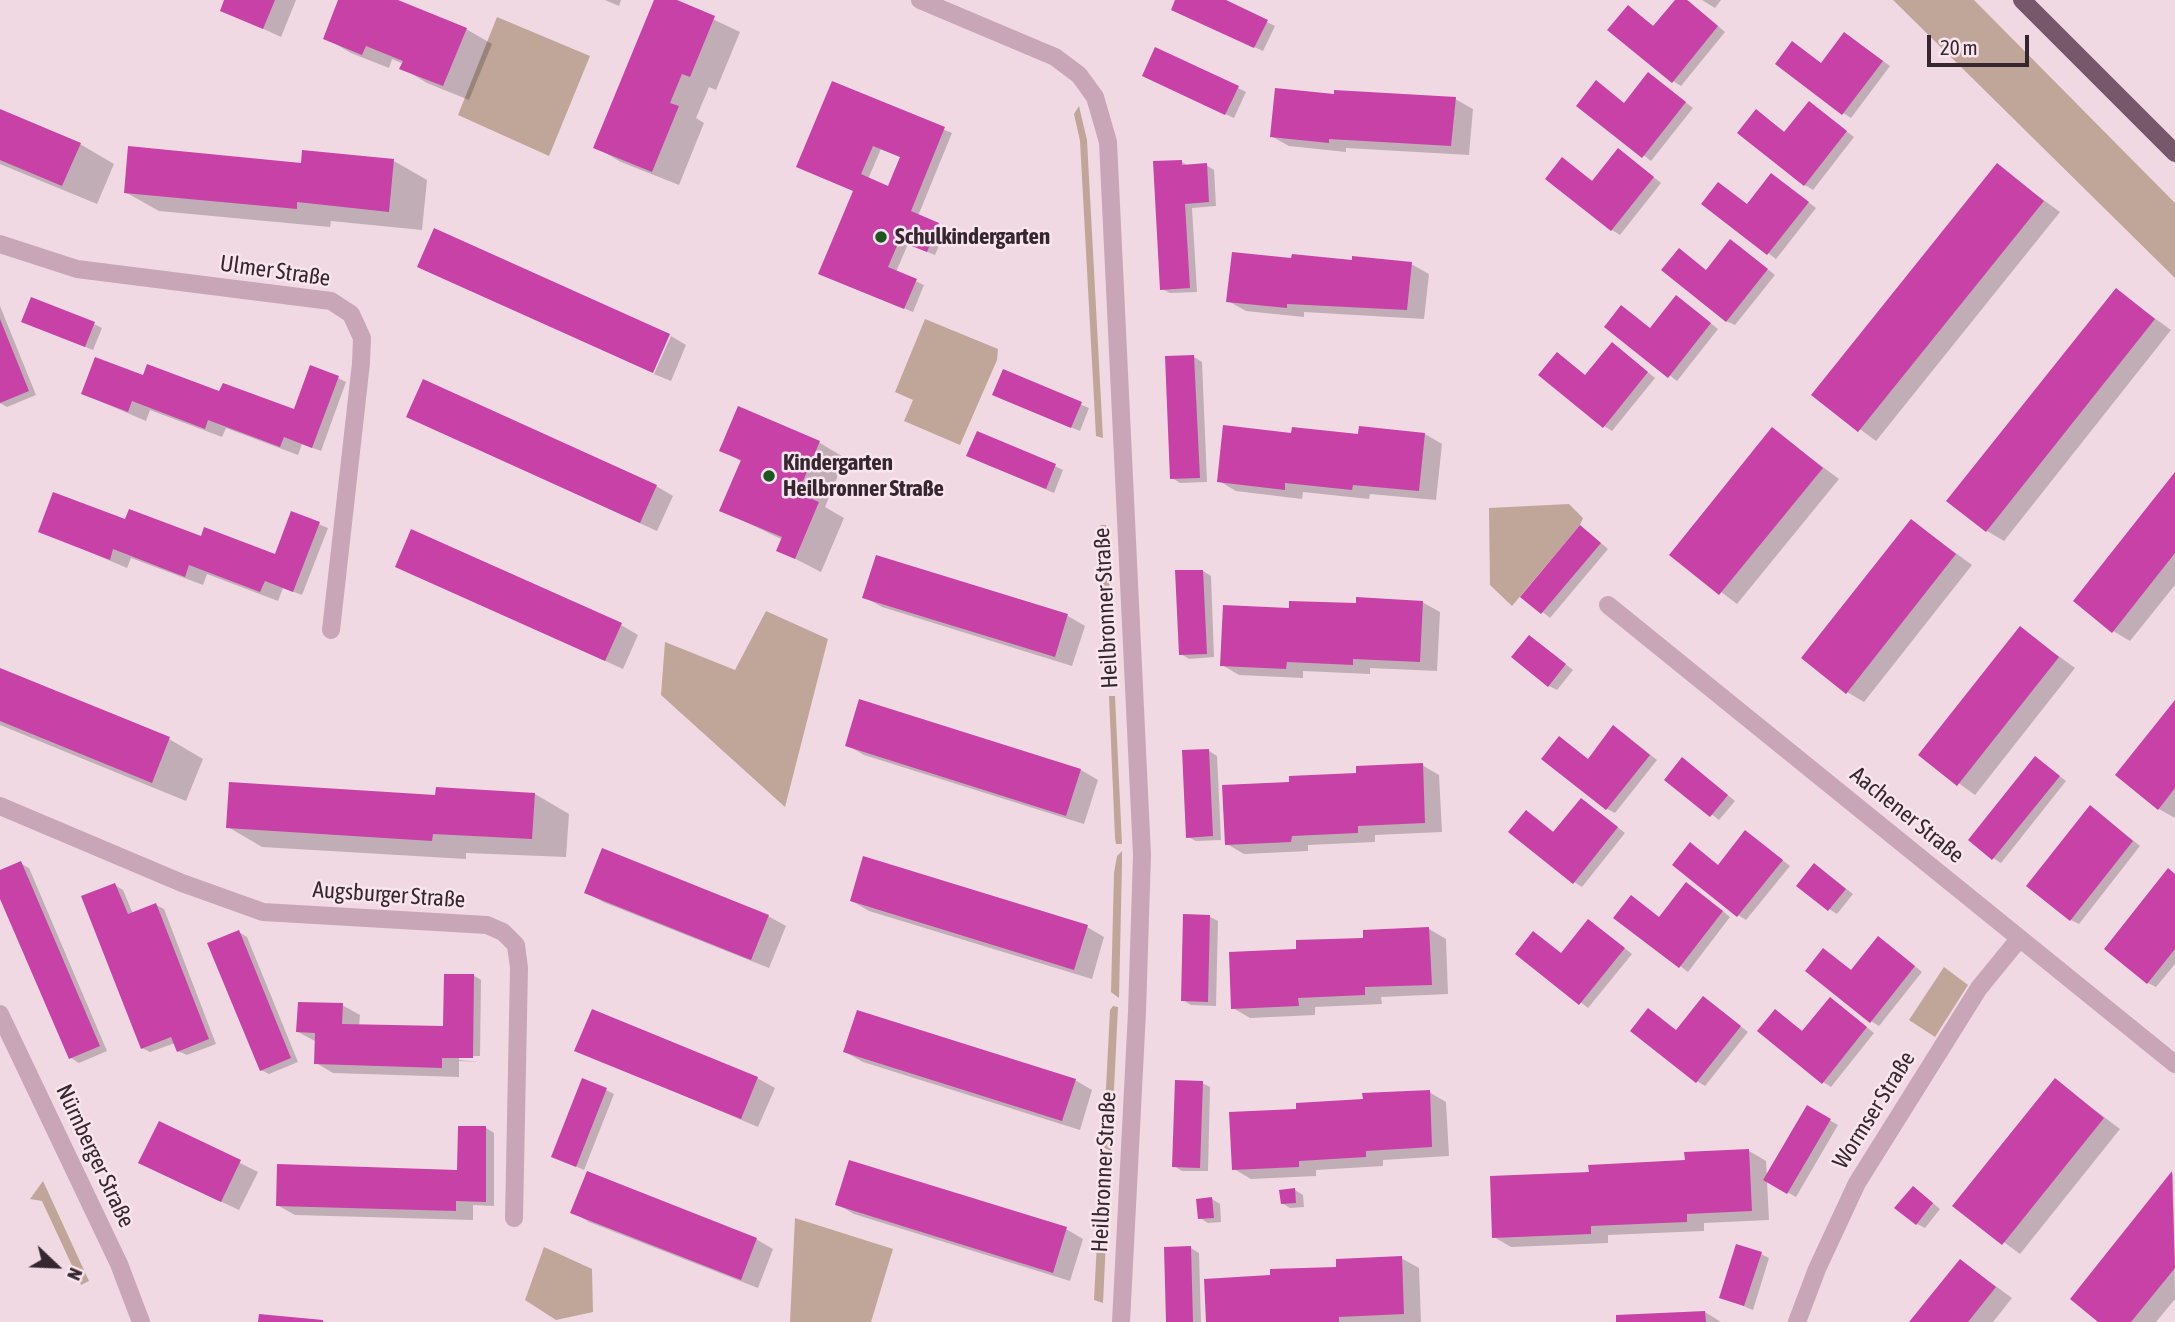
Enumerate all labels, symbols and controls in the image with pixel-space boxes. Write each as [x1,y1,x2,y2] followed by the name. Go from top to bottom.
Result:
[1930,21,2032,65] scale bar
[1940,35,1978,59] text: 20 m
[895,223,1050,251] place label: Schulkindergarten
[873,229,889,245] marker: Schulkindergarten
[218,250,332,292] street label: Ulmer Straße
[783,449,944,503] place label: Kindergarten Heilbronner Straße
[761,468,777,484] marker: Kindergarten Heilbronner Straße
[1088,527,1124,689] street label: Heilbronner Straße
[1845,761,1969,869] street label: Aachener Straße
[312,876,466,914] street label: Augsburger Straße
[1827,1046,1921,1174] street label: Wormser Straße
[50,1080,140,1232] street label: Nürnberger Straße
[1086,1091,1122,1253] street label: Heilbronner Straße
[21,1231,91,1301] north arrow
[63,1265,88,1284] text: N

